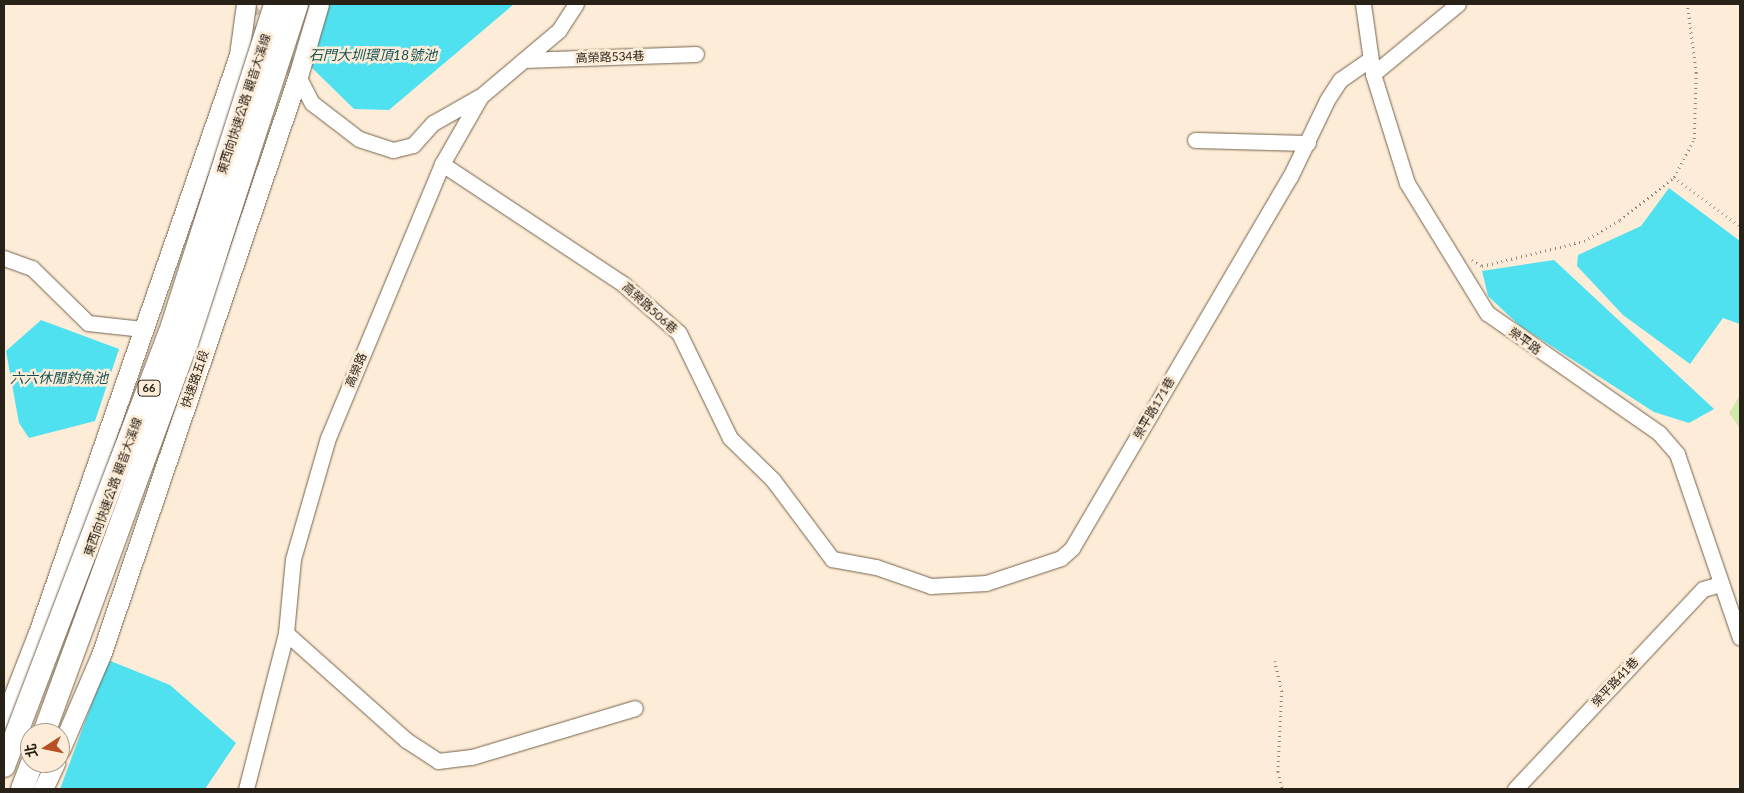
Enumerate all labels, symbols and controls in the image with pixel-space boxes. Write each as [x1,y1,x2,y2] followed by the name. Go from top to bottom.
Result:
[214,32,274,176] street label: 東西向快速公路 觀音大溪線
[309,47,437,63] water label: 石門大圳環頂18號池
[575,49,645,65] street label: 高榮路534巷
[620,280,680,336] street label: 高榮路506巷
[1506,325,1544,357] street label: 榮平路
[178,348,212,410] street label: 快速路五段
[342,351,370,389] street label: 高榮路
[10,370,108,386] water label: 六六休閒釣魚池
[1131,375,1177,441] street label: 榮平路171巷
[136,379,162,396] road number: 66
[81,415,145,559] street label: 東西向快速公路 觀音大溪線
[1589,654,1641,710] street label: 榮平路41巷
[20,723,70,773] north arrow
[21,742,40,759] text: 北

